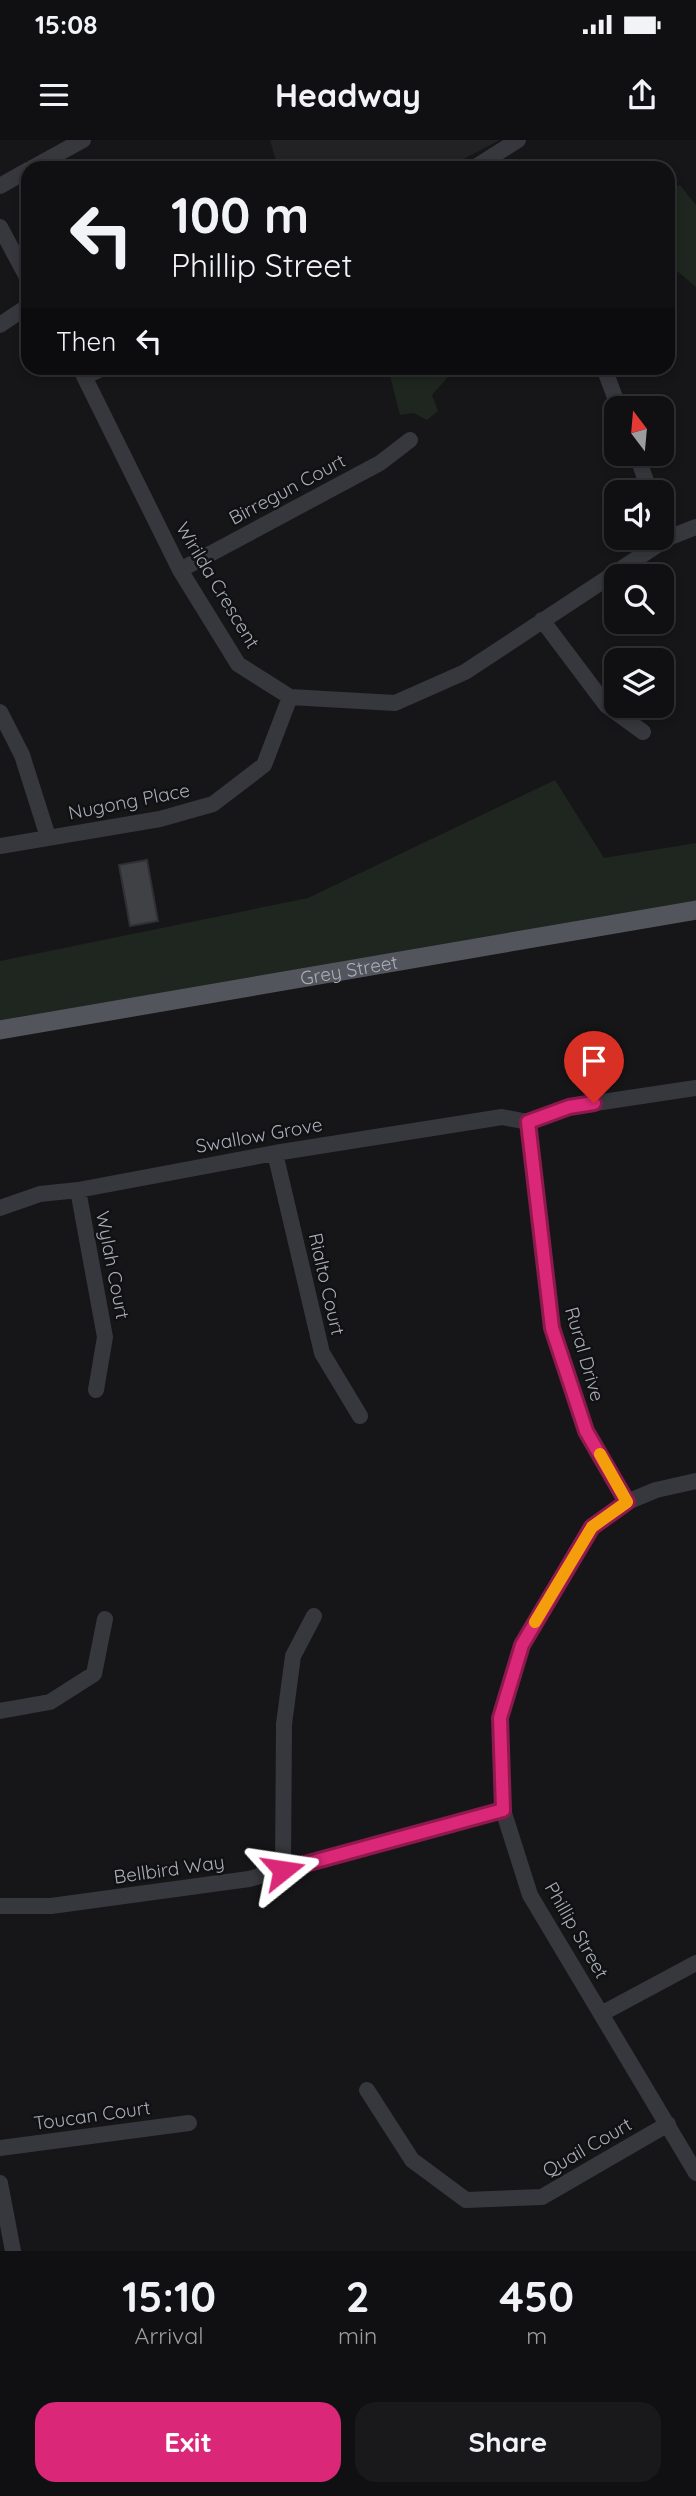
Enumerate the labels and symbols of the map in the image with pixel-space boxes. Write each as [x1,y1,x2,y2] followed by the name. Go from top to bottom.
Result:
[604,396,674,466] north arrow
[225,448,349,530] street label: Birregun Court
[171,517,265,653] street label: Wirilda Crescent
[66,777,192,825] street label: Nugong Place
[298,950,400,990] street label: Grey Street
[564,1031,624,1103] pin
[194,1112,324,1158] street label: Swallow Grove
[91,1209,135,1321] street label: Wylah Court
[304,1231,350,1337] street label: Rialto Court
[560,1304,610,1404] street label: Rural Drive
[246,1833,320,1907] position arrow
[112,1849,226,1889] street label: Bellbird Way
[540,1877,614,1983] street label: Phillip Street
[32,2095,152,2135] street label: Toucan Court
[538,2112,636,2182] street label: Quail Court

